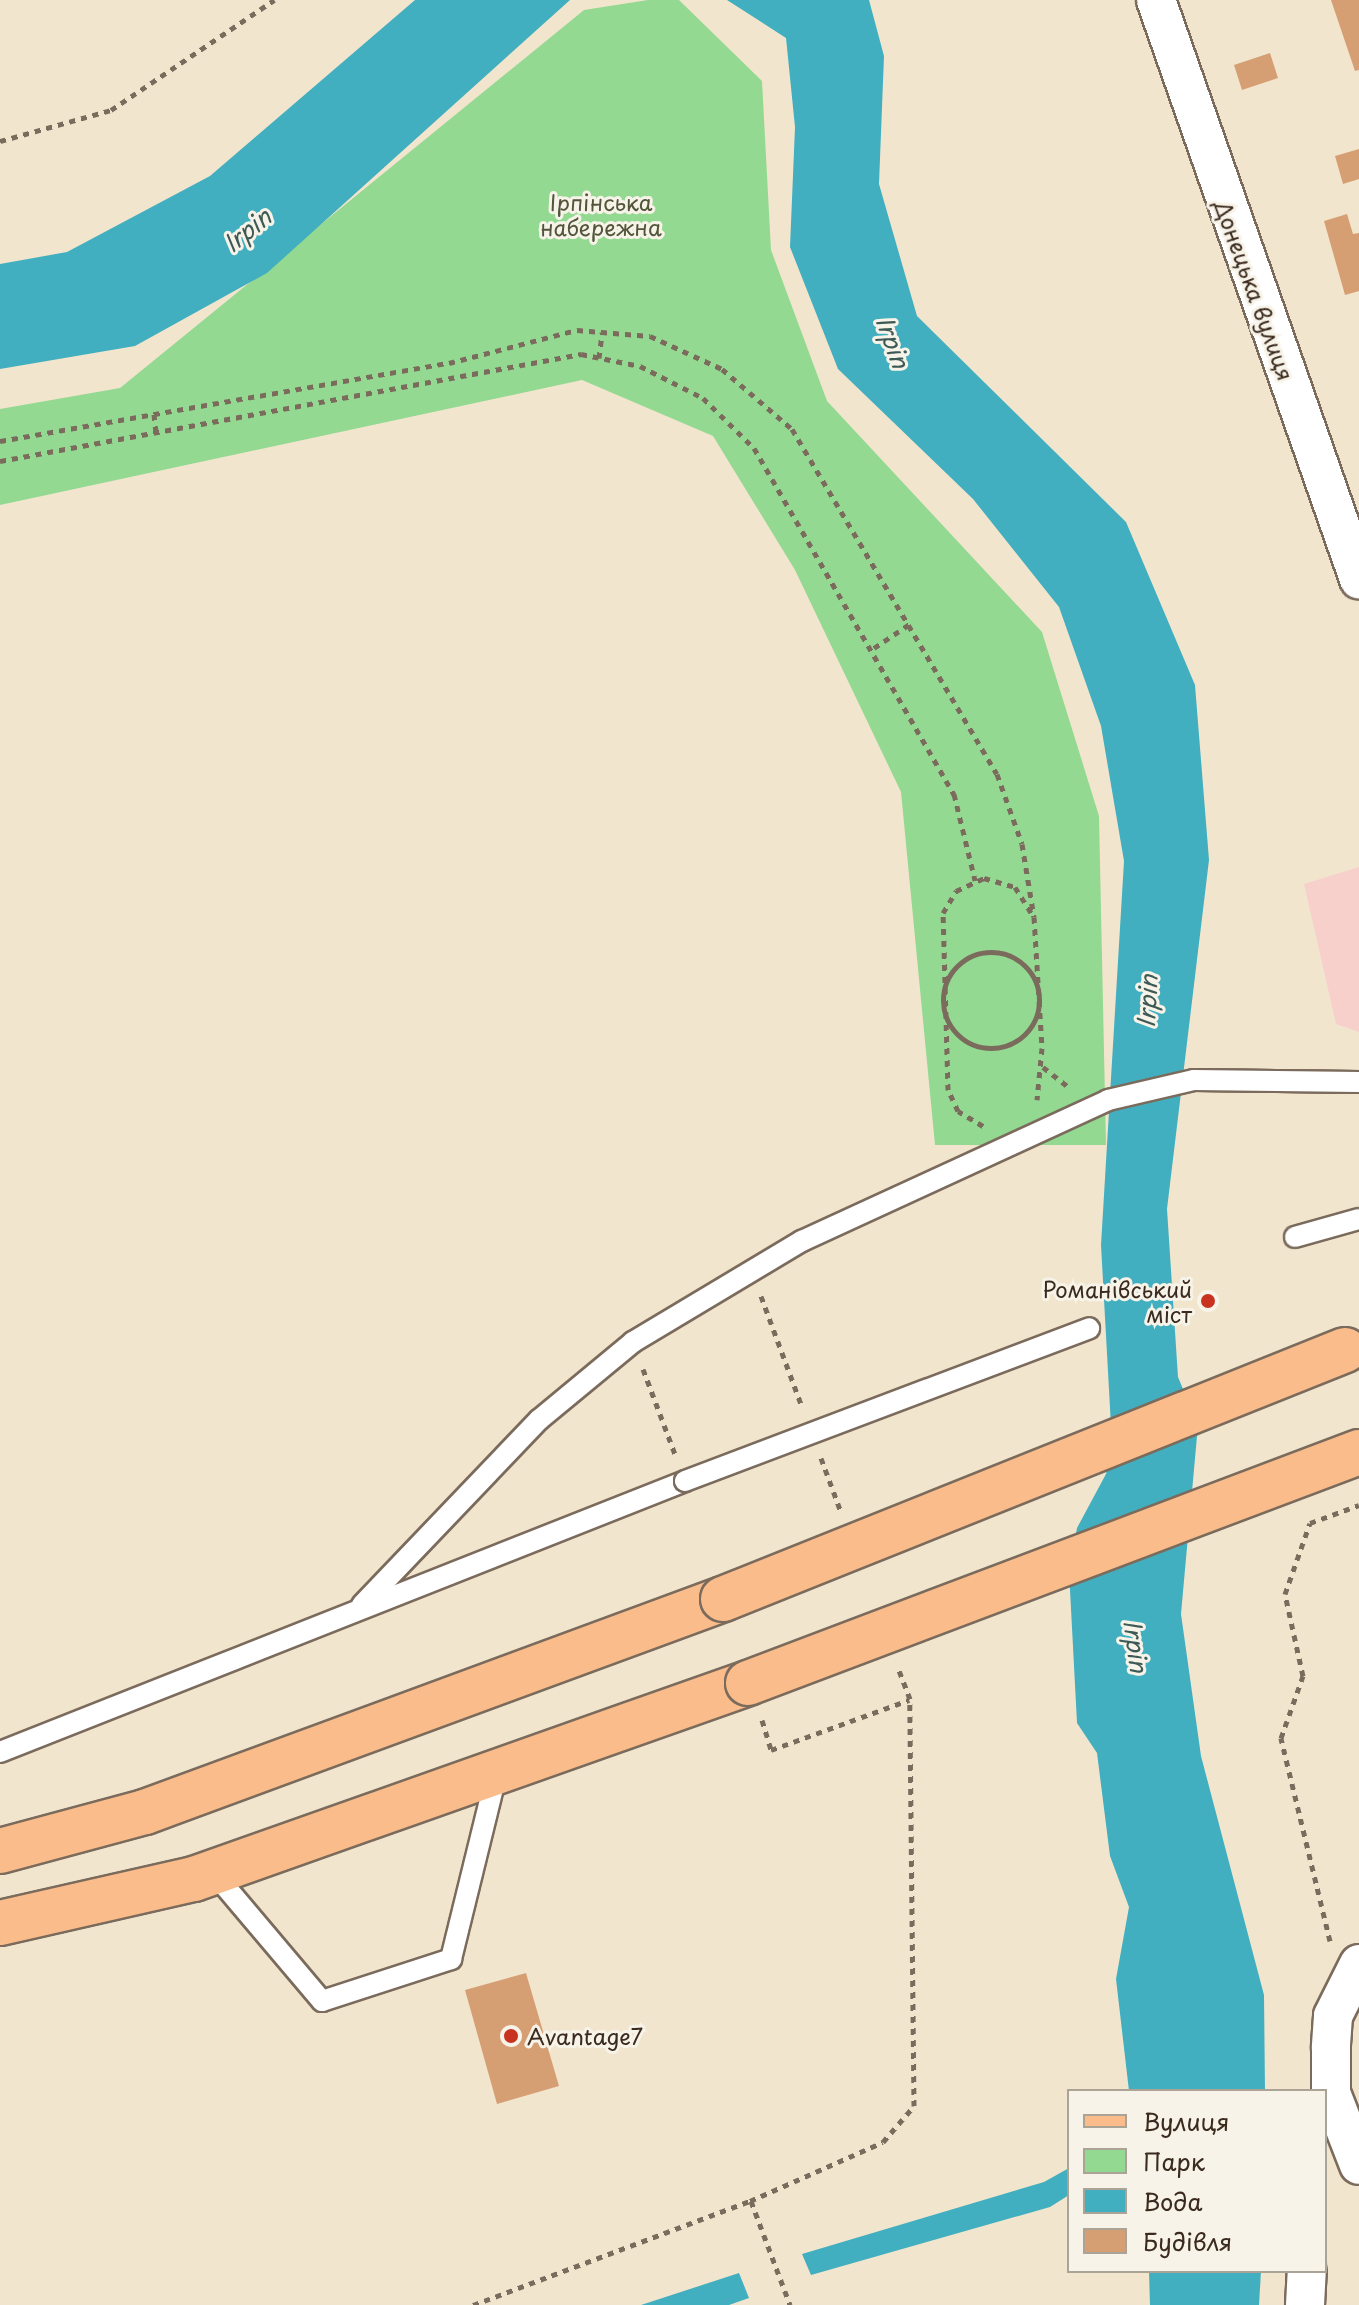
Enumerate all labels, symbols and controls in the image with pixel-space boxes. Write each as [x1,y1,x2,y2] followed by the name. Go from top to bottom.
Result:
[540,188,662,240] park label: Ірпінська набережна
[1210,196,1300,384] street label: Донецька вулиця
[217,202,277,258] water label: Irpin
[870,312,916,372] water label: Irpin
[1131,974,1163,1028] water label: Irpin
[1042,1275,1192,1326] place label: Романівський міст
[1199,1292,1217,1310] marker: Романівський міст
[1118,1618,1154,1674] water label: Irpin
[527,2023,643,2049] place label: Avantage7
[502,2027,520,2045] marker: Avantage7
[1067,2089,1327,2273] legend
[1143,2103,1229,2139] text: Вулиця
[1143,2143,1205,2179] text: Парк
[1143,2183,1202,2219] text: Вода
[1143,2223,1232,2259] text: Будівля

